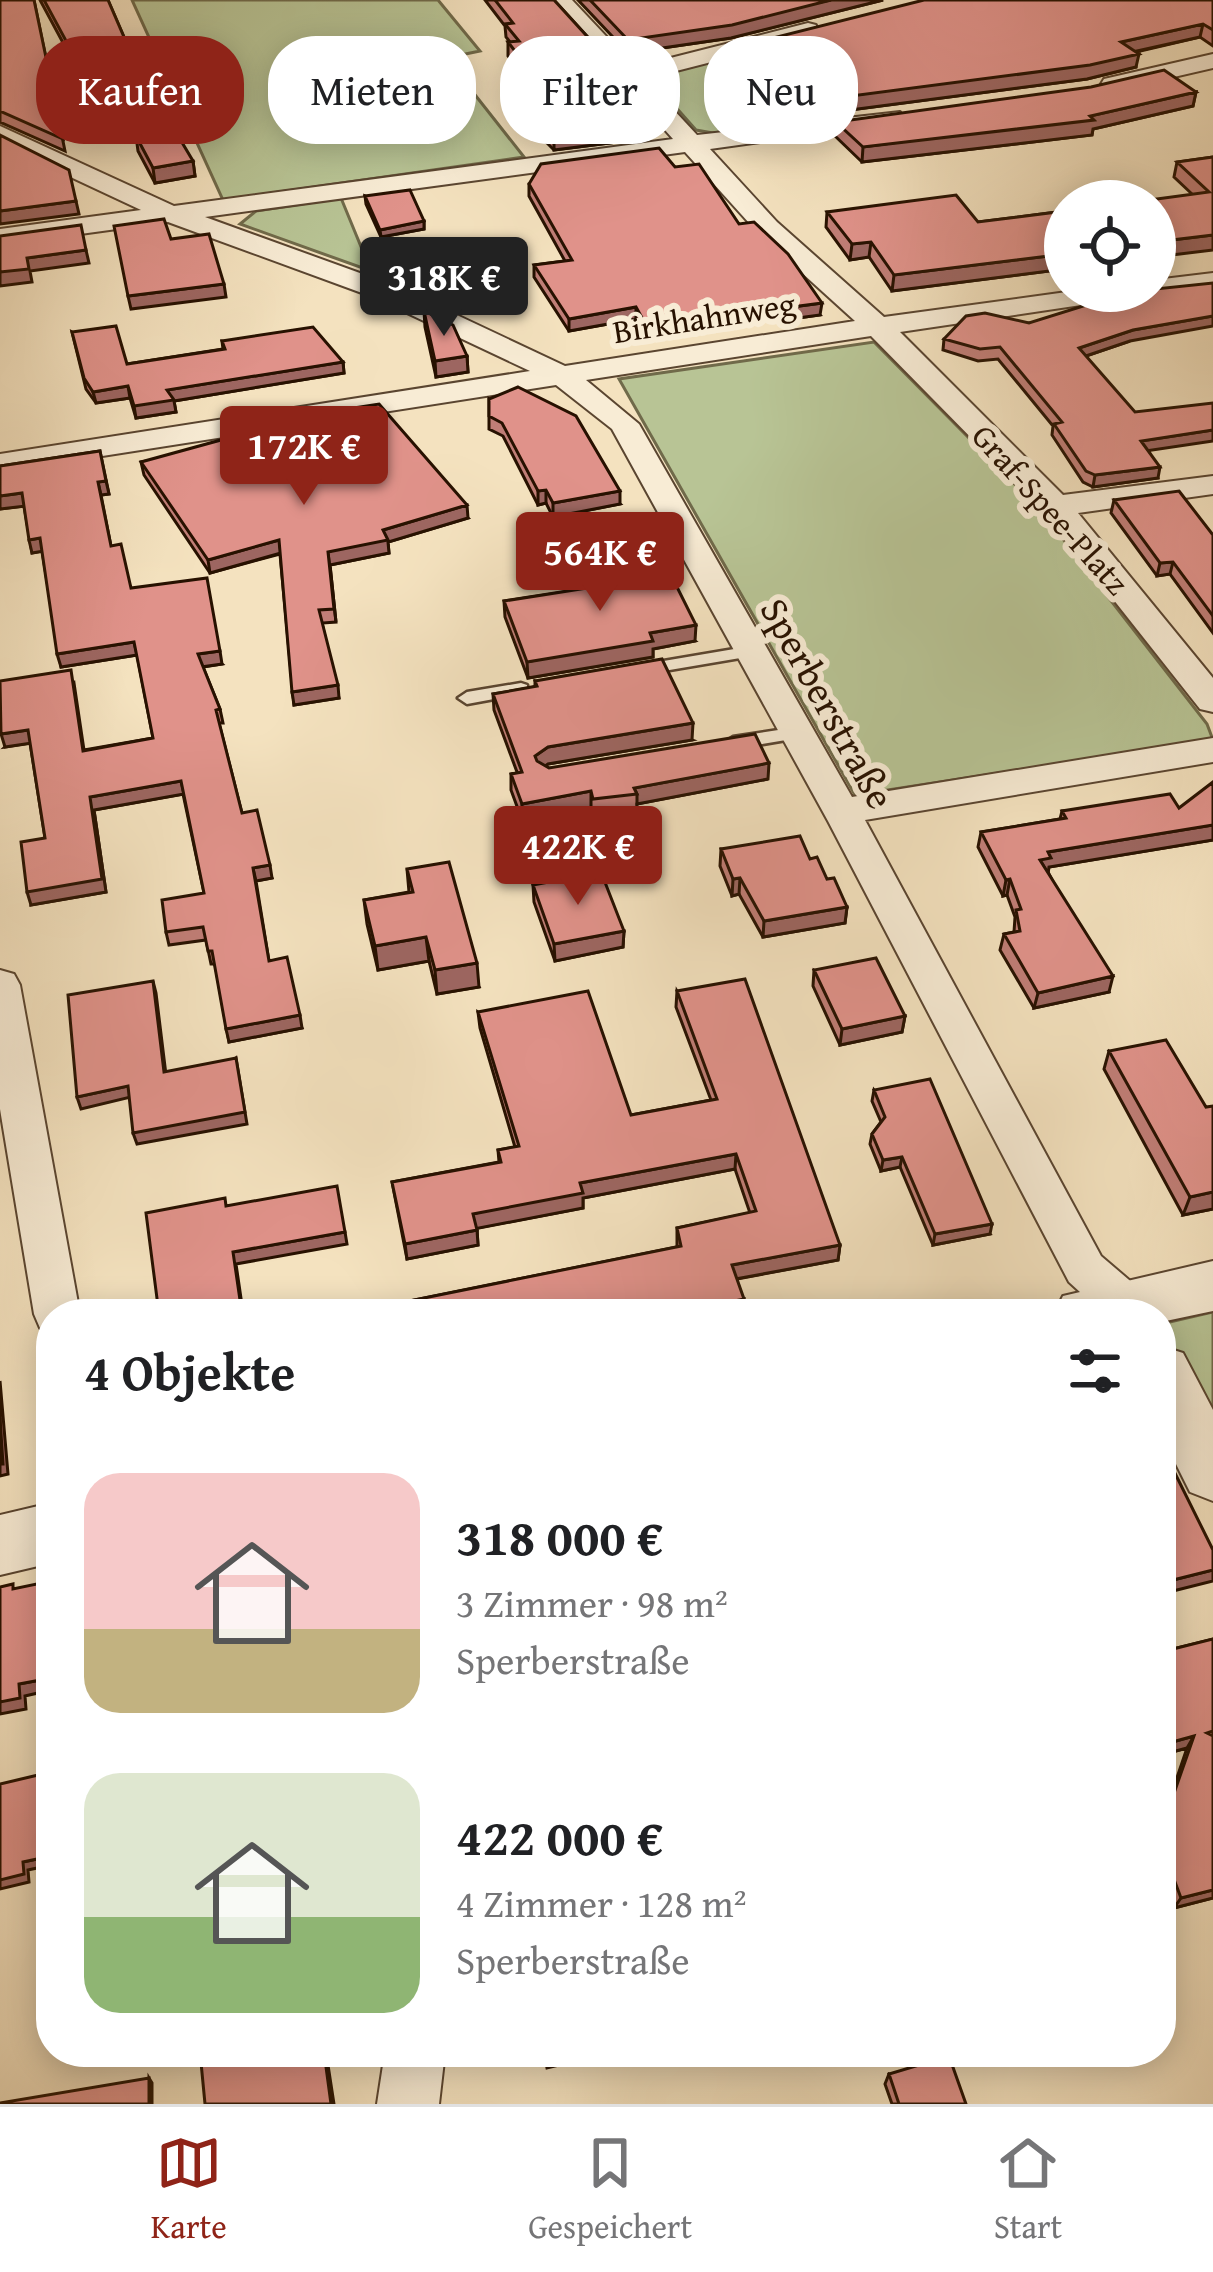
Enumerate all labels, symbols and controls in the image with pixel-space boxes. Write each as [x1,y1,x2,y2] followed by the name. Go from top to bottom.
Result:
[36,36,244,144] chip: Kaufen
[268,36,476,144] chip: Mieten
[500,36,680,144] chip: Filter
[704,36,858,144] chip: Neu
[1044,180,1176,312] map controls
[1044,180,1176,312] button: locate
[346,237,542,339] pin: 318K €
[387,247,501,304] text: 318K €
[609,279,799,355] street label: Birkhahnweg
[206,406,402,508] pin: 172K €
[961,413,1141,605] street label: Graf-Spee-Platz
[247,416,361,473] text: 172K €
[502,512,698,614] pin: 564K €
[543,522,657,579] text: 564K €
[747,587,910,819] street label: Sperberstraße
[480,806,676,908] pin: 422K €
[521,816,635,873] text: 422K €
[84,1334,295,1409] text: 4 Objekte
[1062,1338,1128,1404] icon: filters
[456,1499,663,1574] text: 318 000 €
[180,1521,324,1665] icon: home
[456,1574,728,1631] text: 3 Zimmer · 98 m²
[456,1631,690,1688] text: Sperberstraße
[456,1799,663,1874] text: 422 000 €
[180,1821,324,1965] icon: home
[456,1874,747,1931] text: 4 Zimmer · 128 m²
[456,1931,690,1988] text: Sperberstraße
[151,2130,227,2250] tab: Karte
[528,2130,692,2250] tab: Gespeichert
[994,2130,1062,2250] tab: Start

